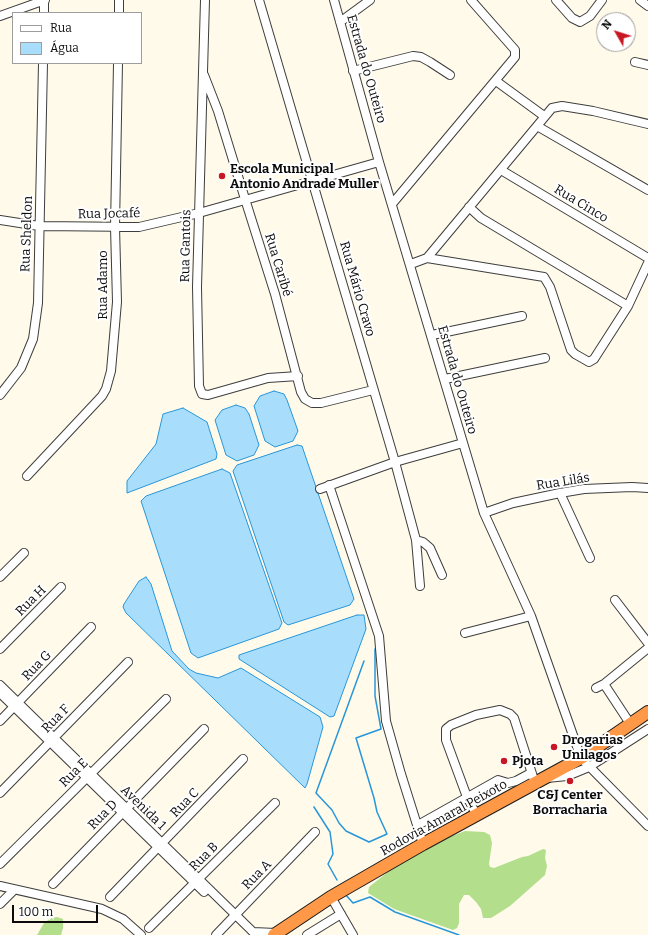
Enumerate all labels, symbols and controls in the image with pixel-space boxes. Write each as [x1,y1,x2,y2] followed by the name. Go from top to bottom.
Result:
[12,12,142,64] legend
[596,12,636,52] north arrow
[343,13,389,125] street label: Estrada do Outeiro
[599,17,615,32] text: N
[50,21,72,35] text: Rua
[50,41,79,55] text: Água
[230,161,379,192] place label: Escola Municipal Antonio Andrade Muller
[217,171,227,181] marker: Escola Municipal Antonio Andrade Muller
[551,182,611,226] street label: Rua Cinco
[18,196,36,272] street label: Rua Sheldon
[77,206,141,222] street label: Rua Jocafé
[178,209,194,283] street label: Rua Gantois
[261,231,295,299] street label: Rua Caribé
[336,240,378,338] street label: Rua Mário Cravo
[95,250,111,320] street label: Rua Adamo
[434,324,480,436] street label: Estrada do Outeiro
[535,470,591,494] street label: Rua Lilás
[13,583,49,619] street label: Rua H
[19,648,55,684] street label: Rua G
[39,702,73,736] street label: Rua F
[562,732,623,763] place label: Drogarias Unilagos
[549,742,559,752] marker: Drogarias Unilagos
[512,753,543,769] place label: Pjota
[56,755,92,791] street label: Rua E
[499,756,509,766] marker: Pjota
[565,776,575,786] marker: C&J Center Borracharia
[378,777,510,859] street label: Rodovia Amaral Peixoto
[117,783,169,833] street label: Avenida 1
[167,785,203,821] street label: Rua C
[533,787,607,818] place label: C&J Center Borracharia
[85,797,121,833] street label: Rua D
[186,839,222,875] street label: Rua B
[239,857,275,893] street label: Rua A
[14,897,100,923] scale bar
[19,905,53,919] text: 100 m

